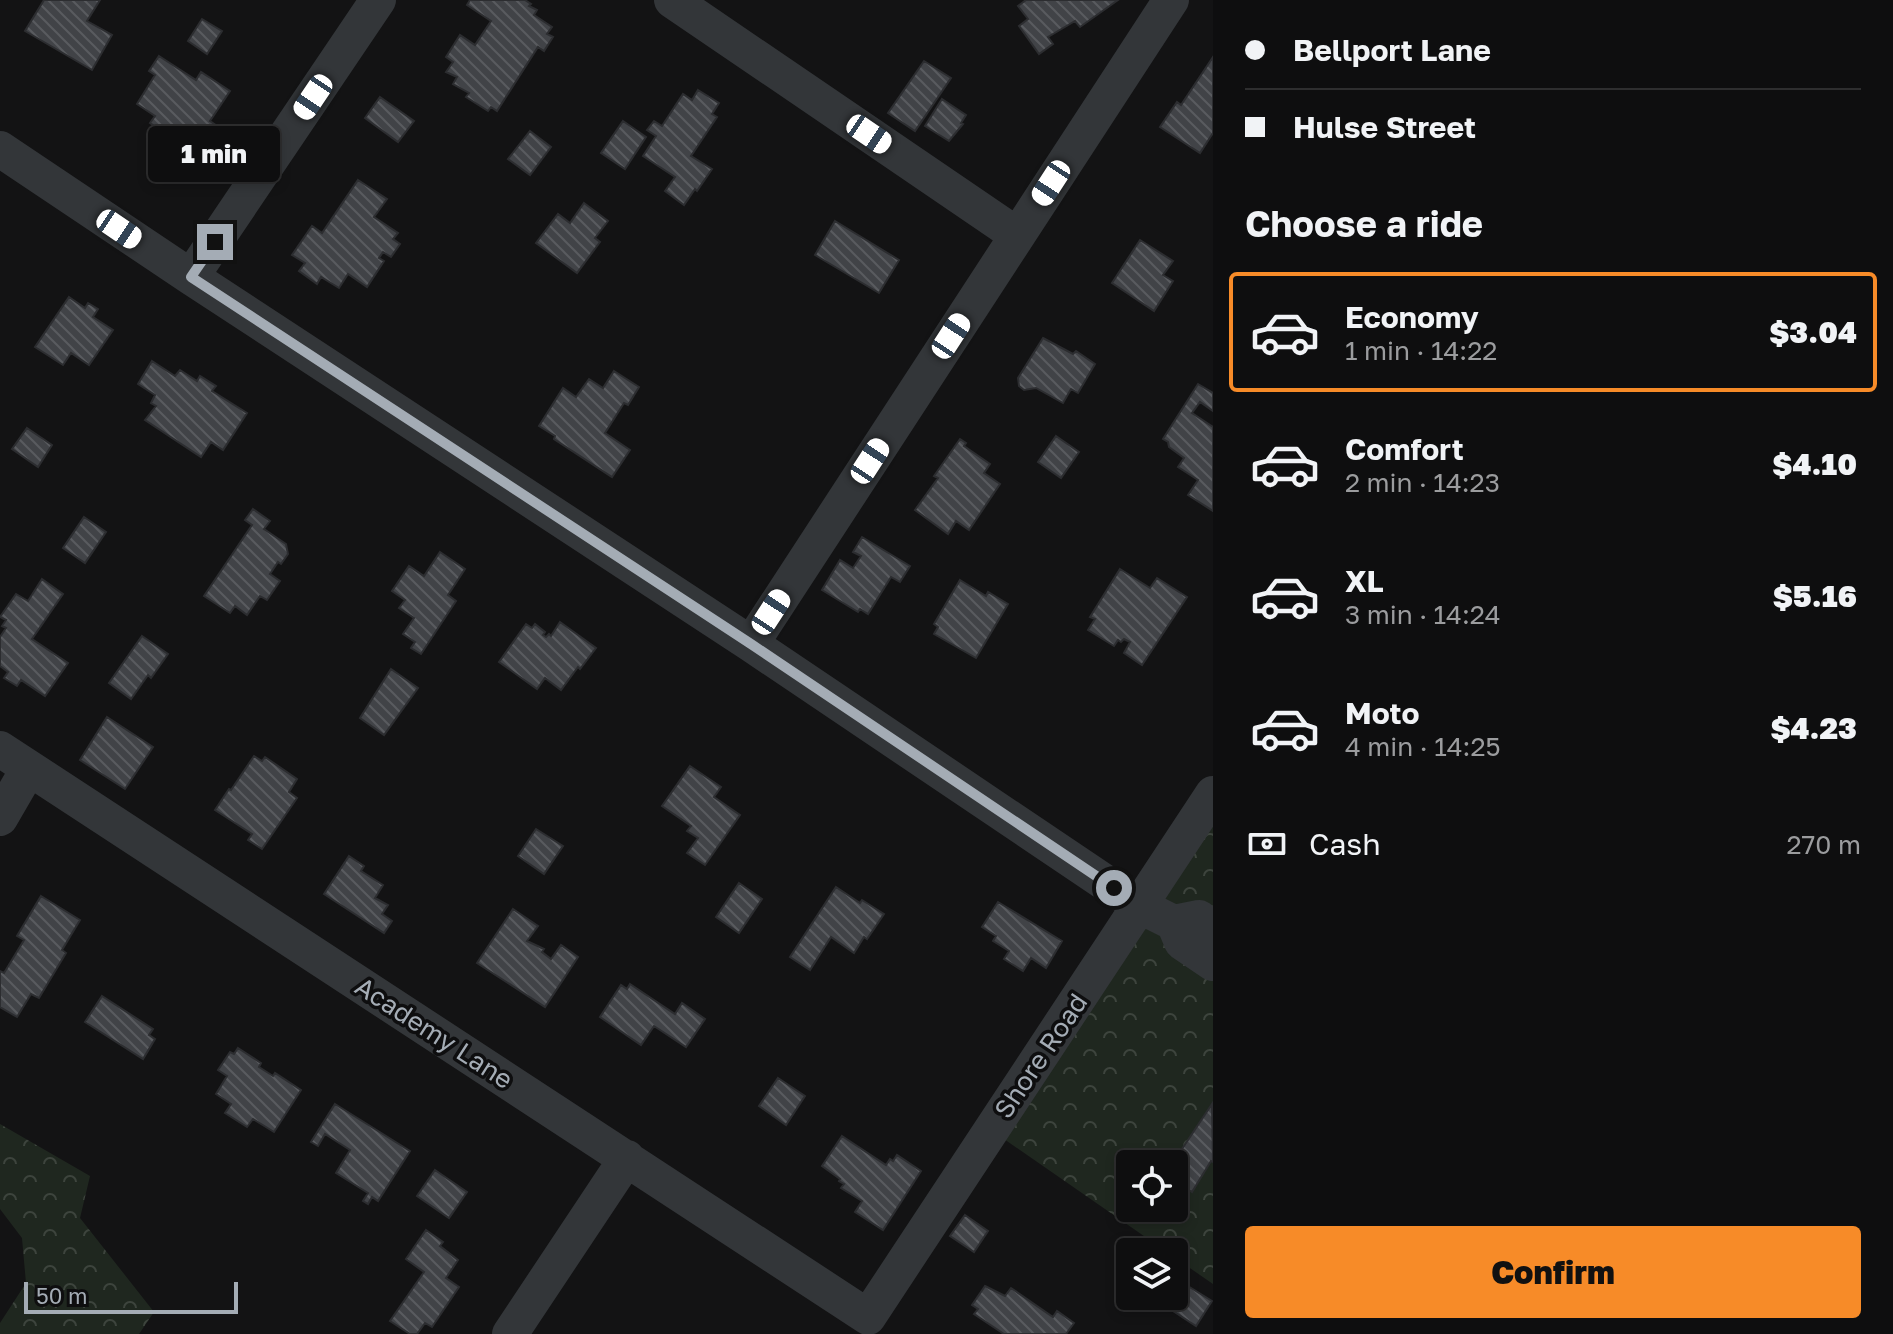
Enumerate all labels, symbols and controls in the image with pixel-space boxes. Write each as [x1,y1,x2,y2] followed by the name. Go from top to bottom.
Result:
[1293,32,1491,68] text: Bellport Lane
[290,70,336,124] car
[1293,109,1476,145] text: Hulse Street
[842,111,896,157] car
[149,126,281,182] callout: 1 min
[181,138,247,169] text: 1 min
[1028,156,1074,210] car
[1245,202,1483,245] text: Choose a ride
[92,206,146,252] car
[197,224,233,260] route end
[1249,296,1321,368] icon: car
[1345,299,1479,335] text: Economy
[928,309,974,363] car
[1769,314,1857,350] text: $3.04
[1345,335,1497,366] text: 1 min · 14:22
[1249,428,1321,500] icon: car
[1345,431,1464,467] text: Comfort
[847,434,893,488] car
[1772,446,1857,482] text: $4.10
[1345,467,1500,498] text: 2 min · 14:23
[1249,560,1321,632] icon: car
[1345,563,1384,599] text: XL
[1773,578,1857,614] text: $5.16
[748,585,794,639] car
[1345,599,1501,630] text: 3 min · 14:24
[1249,692,1321,764] icon: car
[1345,695,1420,731] text: Moto
[1770,710,1857,746] text: $4.23
[1345,731,1501,762] text: 4 min · 14:25
[1245,822,1289,866] icon: cash
[1309,826,1381,862] text: Cash
[1787,829,1861,860] text: 270 m
[1096,870,1132,906] route start
[350,970,519,1095] street label: Academy Lane
[988,988,1094,1124] street label: Shore Road
[1116,1150,1188,1310] map controls
[1116,1150,1188,1222] button: locate
[1245,1226,1861,1318] button: Confirm
[1116,1238,1188,1310] button: layers
[24,1278,238,1314] scale bar
[36,1282,87,1309] text: 50 m

